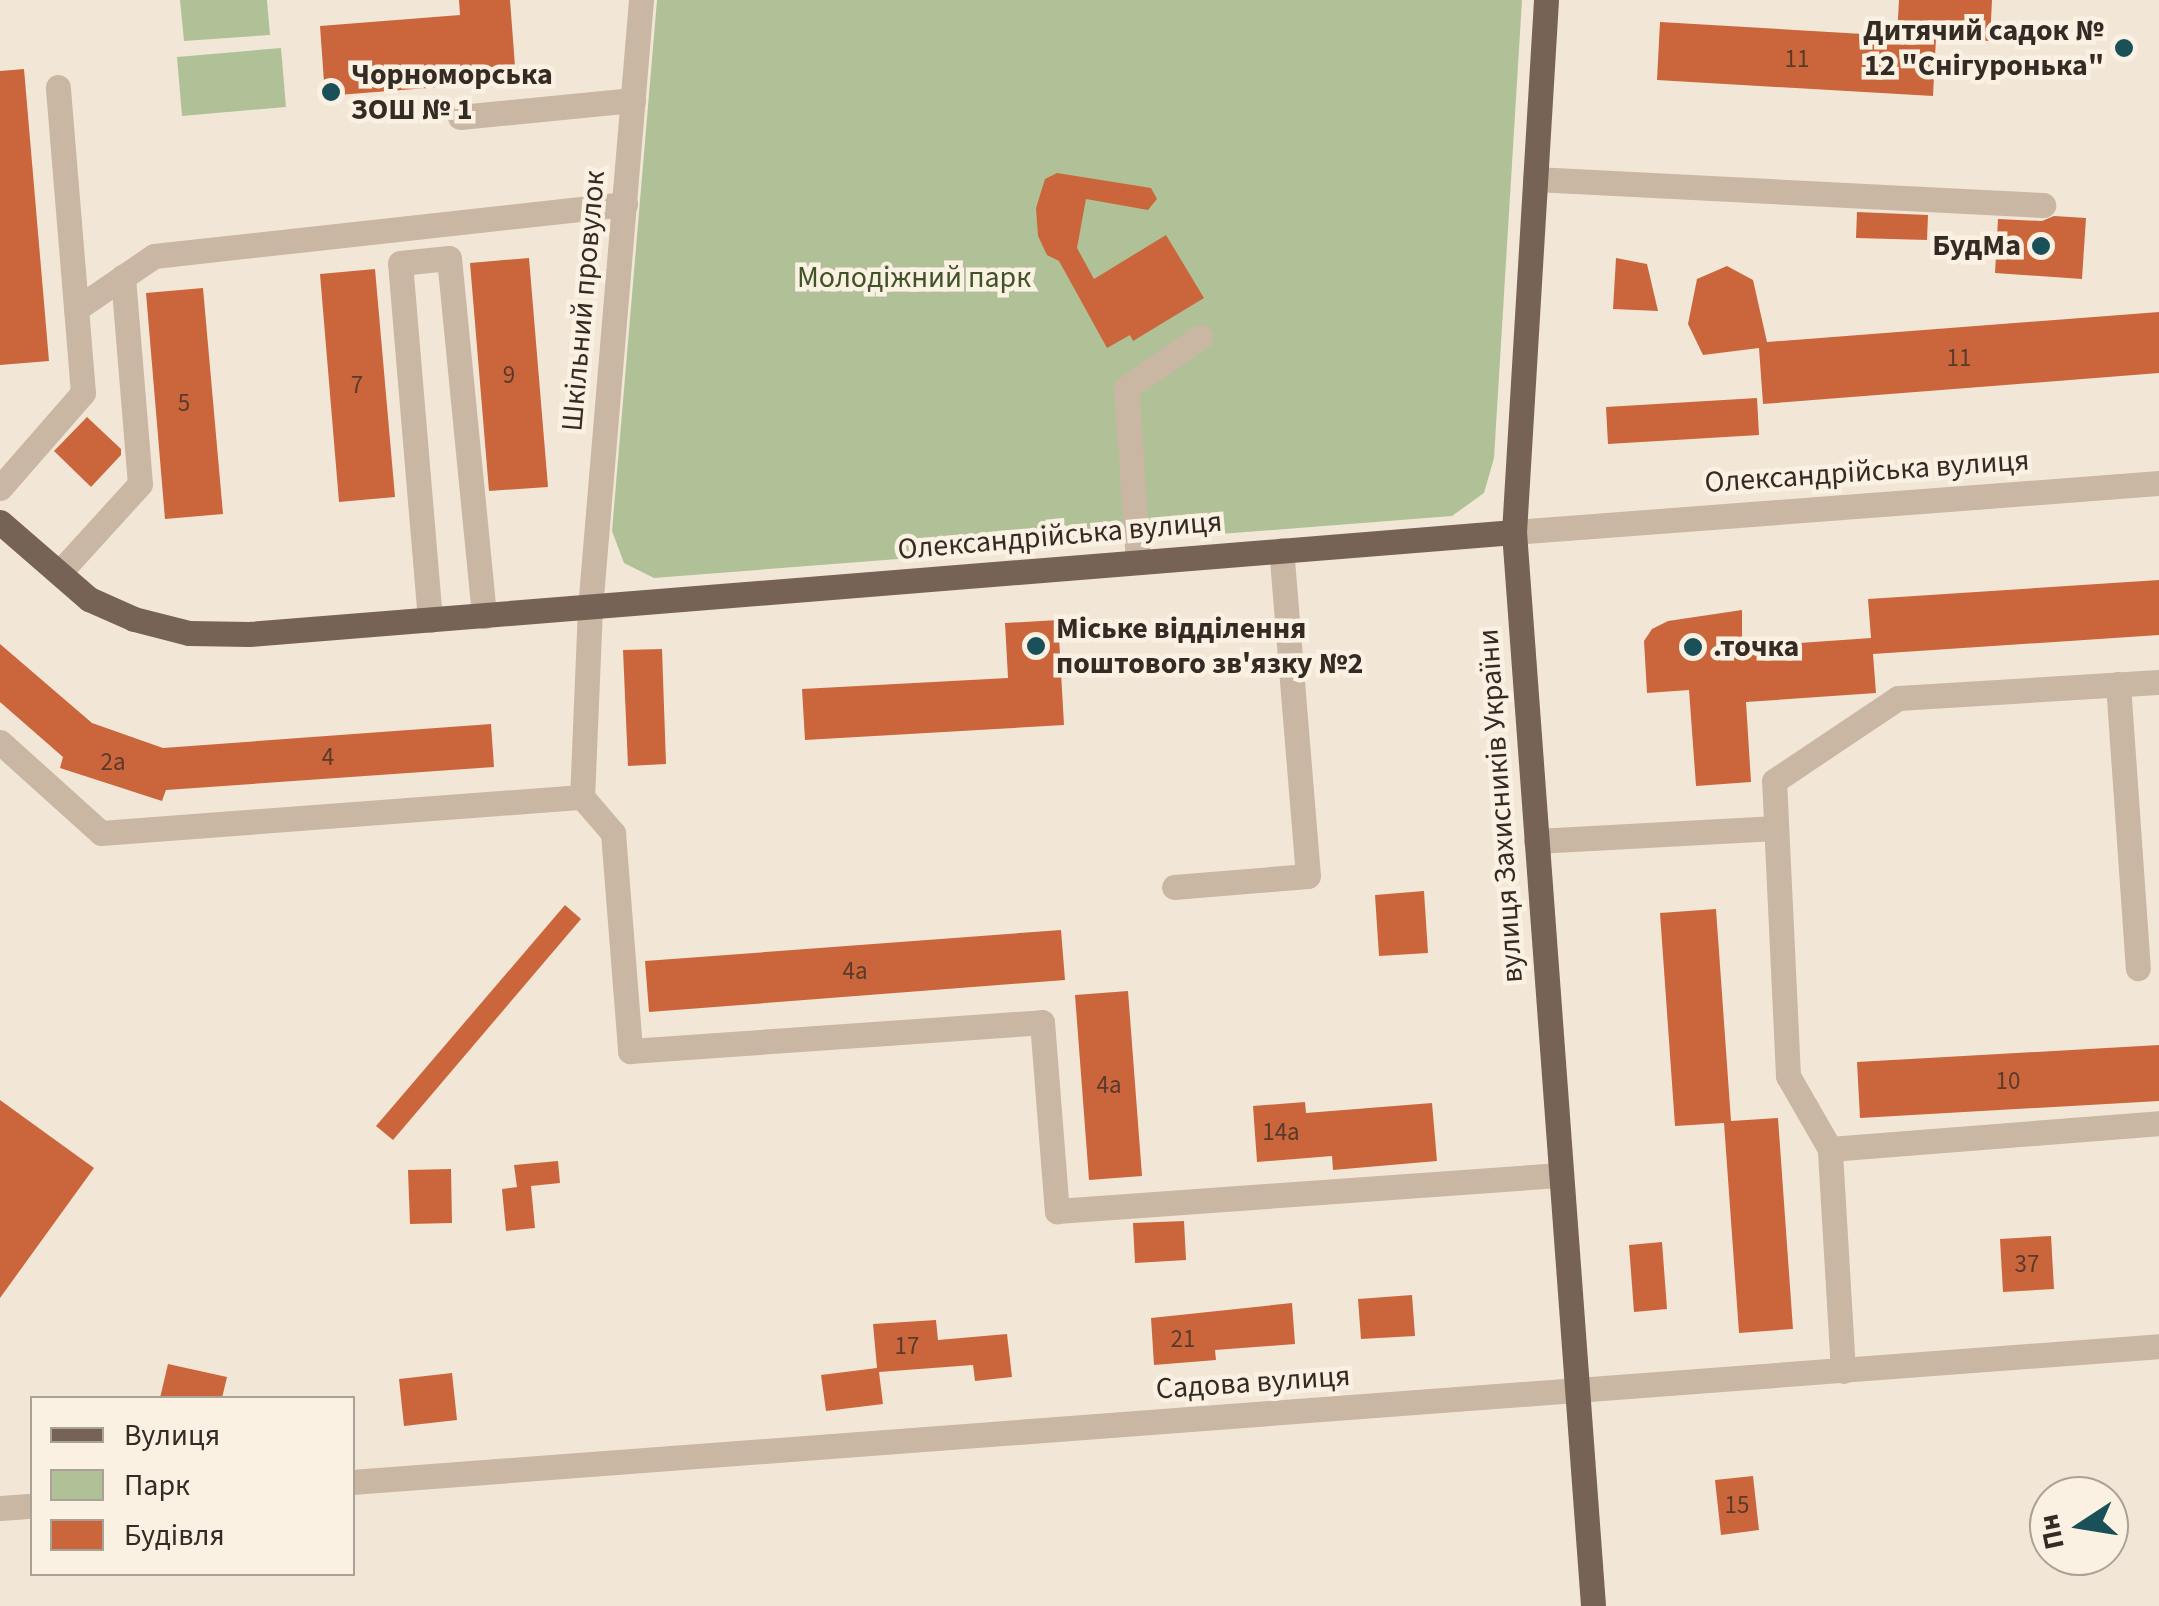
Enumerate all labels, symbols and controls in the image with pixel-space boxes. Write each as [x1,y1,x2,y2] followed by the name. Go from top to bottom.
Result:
[1863,13,2104,84] place label: Дитячий садок № 12 "Снігуронька"
[2113,37,2135,59] marker: Дитячий садок № 12 "Снігуронька"
[1785,44,1809,74] house number: 11
[351,57,553,128] place label: Чорноморська ЗОШ № 1
[320,81,342,103] marker: Чорноморська ЗОШ № 1
[555,169,613,433] street label: Шкільний провулок
[1932,228,2021,264] place label: БудМа
[2030,235,2052,257] marker: БудМа
[797,260,1031,296] park label: Молодіжний парк
[1947,343,1971,373] house number: 11
[503,360,515,390] house number: 9
[351,370,363,400] house number: 7
[178,388,190,418] house number: 5
[1703,443,2031,501] street label: Олександрійська вулиця
[896,504,1224,568] street label: Олександрійська вулиця
[1056,611,1363,682] place label: Міське відділення поштового зв'язку №2
[1471,628,1531,984] street label: вулиця Захисників України
[1713,629,1799,665] place label: .точка
[1025,635,1047,657] marker: Міське відділення поштового зв'язку №2
[1682,636,1704,658] marker: .точка
[322,742,334,772] house number: 4
[100,747,126,777] house number: 2а
[842,956,868,986] house number: 4а
[1996,1066,2020,1096] house number: 10
[1096,1070,1122,1100] house number: 4а
[1262,1117,1300,1147] house number: 14а
[2015,1249,2039,1279] house number: 37
[1171,1324,1195,1354] house number: 21
[895,1331,919,1361] house number: 17
[1155,1358,1351,1408] street label: Садова вулиця
[30,1396,355,1576] legend
[124,1414,220,1457] text: Вулиця
[124,1464,190,1507] text: Парк
[2029,1476,2129,1576] north arrow
[1725,1490,1749,1520] house number: 15
[2028,1511,2075,1553] text: Пн
[124,1514,225,1557] text: Будівля

